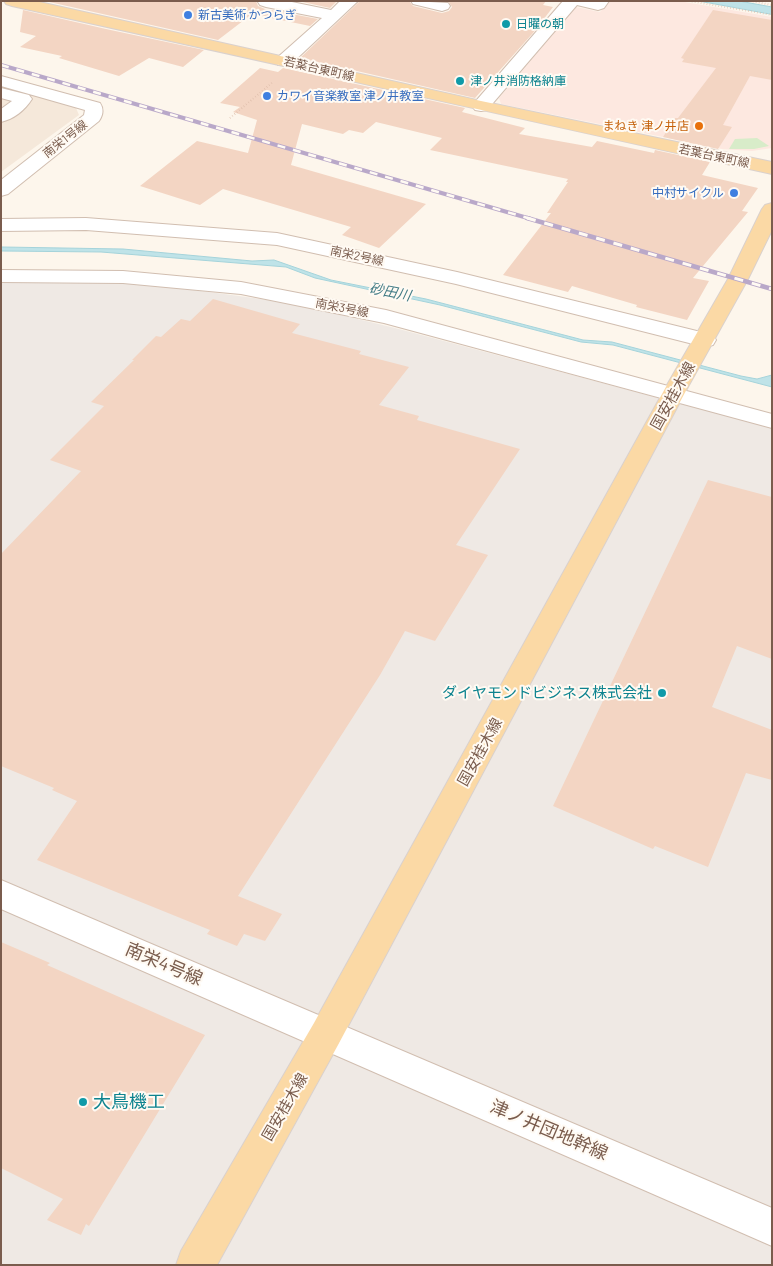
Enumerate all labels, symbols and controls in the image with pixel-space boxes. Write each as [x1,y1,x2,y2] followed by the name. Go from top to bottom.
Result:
[198,8,296,22] place label: 新古美術 かつらぎ
[182,9,194,21] marker: 新古美術 かつらぎ
[516,17,564,31] place label: 日曜の朝
[500,18,512,30] marker: 日曜の朝
[282,54,356,84] street label: 若葉台東町線
[470,74,566,88] place label: 津ノ井消防格納庫
[454,75,466,87] marker: 津ノ井消防格納庫
[277,89,423,103] place label: カワイ音楽教室 津ノ井教室
[261,90,273,102] marker: カワイ音楽教室 津ノ井教室
[40,117,90,161] street label: 南栄1号線
[603,119,689,133] place label: まねき 津ノ井店
[693,120,705,132] marker: まねき 津ノ井店
[677,141,751,171] street label: 若葉台東町線
[652,186,724,200] place label: 中村サイクル
[728,187,740,199] marker: 中村サイクル
[329,243,385,269] street label: 南栄2号線
[368,280,412,304] water label: 砂田川
[314,296,370,320] street label: 南栄3号線
[647,359,699,433] street label: 国安桂木線
[442,684,652,702] place label: ダイヤモンドビジネス株式会社
[656,687,668,699] marker: ダイヤモンドビジネス株式会社
[454,715,506,789] street label: 国安桂木線
[122,938,206,990] street label: 南栄4号線
[258,1070,312,1144] street label: 国安桂木線
[93,1091,165,1113] place label: 大鳥機工
[487,1095,611,1165] street label: 津ノ井団地幹線
[77,1096,89,1108] marker: 大鳥機工

